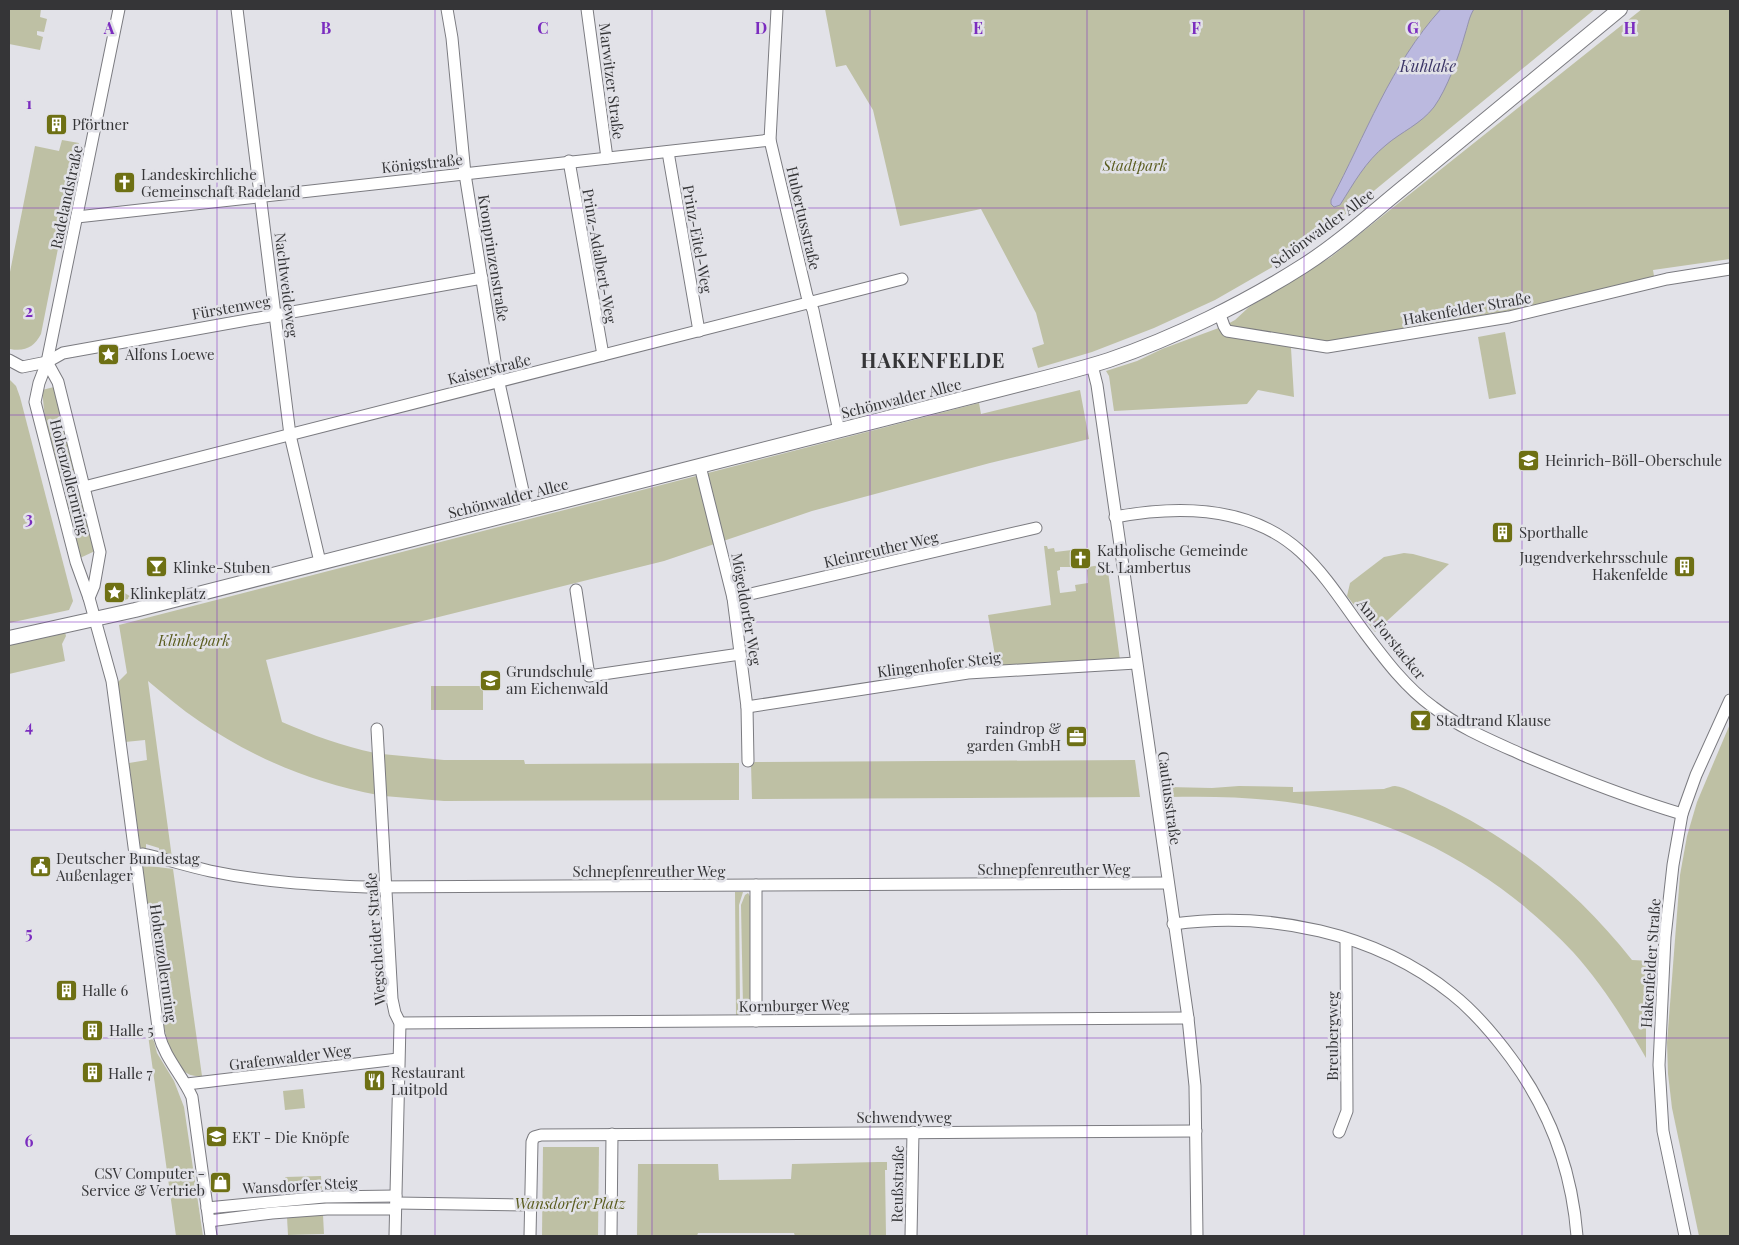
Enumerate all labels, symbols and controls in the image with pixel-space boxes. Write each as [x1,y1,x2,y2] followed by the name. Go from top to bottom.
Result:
[103,17,115,38] text: A
[321,17,332,38] text: B
[537,17,549,38] text: C
[755,17,767,38] text: D
[973,17,983,38] text: E
[1191,17,1201,38] text: F
[1407,17,1419,38] text: G
[1624,17,1637,38] text: H
[595,22,629,140] street label: Marwitzer Straße
[1399,55,1456,76] water label: Kuhlake
[26,92,32,113] text: 1
[44,112,68,136] building icon: Pförtner
[72,114,129,134] place label: Pförtner
[45,143,87,251] street label: Radelandstraße
[380,149,464,177] street label: Königstraße
[1102,155,1168,175] park label: Stadtpark
[141,164,301,201] place label: Landeskirchliche Gemeinschaft Radeland
[782,164,826,272] street label: Hubertusstraße
[113,171,137,195] church icon: Landeskirchliche Gemeinschaft Radeland
[679,183,717,295] street label: Prinz-Eitel-Weg
[1266,184,1378,272] street label: Schönwalder Allee
[578,187,622,325] street label: Prinz-Adalbert-Weg
[474,193,514,323] street label: Kronprinzenstraße
[271,231,303,339] street label: Nachtweideweg
[1401,287,1533,329] street label: Hakenfelder Straße
[190,290,272,324] street label: Fürstenweg
[25,300,33,321] text: 2
[97,342,121,366] place icon: Alfons Loewe
[124,344,215,364] place label: Alfons Loewe
[860,346,1006,373] district label: HAKENFELDE
[445,349,533,389] street label: Kaiserstraße
[839,373,963,423] street label: Schönwalder Allee
[46,417,94,537] street label: Hohenzollernring
[1517,448,1541,472] school or university icon: Heinrich-Böll-Oberschule
[1545,450,1722,470] place label: Heinrich-Böll-Oberschule
[446,473,570,523] street label: Schönwalder Allee
[25,507,33,528] text: 3
[1491,520,1515,544] building icon: Sporthalle
[1519,522,1588,542] place label: Sporthalle
[822,526,940,572] street label: Kleinreuther Weg
[1097,540,1248,577] place label: Katholische Gemeinde St. Lambertus
[1069,547,1093,571] church icon: Katholische Gemeinde St. Lambertus
[1519,547,1668,584] place label: Jugendverkehrsschule Hakenfelde
[727,551,767,667] street label: Mögeldorfer Weg
[1672,554,1696,578] building icon: Jugendverkehrsschule Hakenfelde
[145,555,169,579] bar icon: Klinke-Stuben
[173,557,271,577] place label: Klinke-Stuben
[102,581,126,605] place icon: Klinkeplatz
[130,583,206,603] place label: Klinkeplatz
[1353,594,1431,684] street label: Am Forstacker
[157,630,230,650] park label: Klinkepark
[876,646,1002,682] street label: Klingenhofer Steig
[506,661,609,698] place label: Grundschule am Eichenwald
[478,668,502,692] school or university icon: Grundschule am Eichenwald
[1408,708,1432,732] bar icon: Stadtrand Klause
[1436,710,1551,730] place label: Stadtrand Klause
[25,715,33,736] text: 4
[967,718,1061,755] place label: raindrop & garden GmbH
[1065,725,1089,749] office icon: raindrop & garden GmbH
[1154,750,1186,846] street label: Cautiusstraße
[55,848,200,885] place label: Deutscher Bundestag Außenlager
[28,855,52,879] public building icon: Deutscher Bundestag Außenlager
[978,859,1130,879] street label: Schnepfenreuther Weg
[573,861,725,881] street label: Schnepfenreuther Weg
[360,872,390,1007] street label: Wegscheider Straße
[1635,898,1665,1028] street label: Hakenfelder Straße
[146,903,182,1023] street label: Hohenzollernring
[25,922,33,943] text: 5
[54,978,78,1002] building icon: Halle 6
[82,980,129,1000] place label: Halle 6
[1322,991,1342,1081] street label: Breubergweg
[739,994,850,1016] street label: Kornburger Weg
[81,1018,105,1042] building icon: Halle 5
[109,1020,154,1040] place label: Halle 5
[228,1040,352,1074] street label: Grafenwalder Weg
[80,1061,104,1085] building icon: Halle 7
[391,1062,466,1099] place label: Restaurant Luitpold
[108,1063,153,1083] place label: Halle 7
[363,1069,387,1093] restaurant icon: Restaurant Luitpold
[856,1107,952,1127] street label: Schwendyweg
[204,1125,228,1149] school or university icon: EKT - Die Knöpfe
[232,1127,349,1147] place label: EKT - Die Knöpfe
[25,1130,34,1151] text: 6
[886,1145,908,1223] street label: Reußstraße
[81,1163,205,1200] place label: CSV Computer - Service & Vertrieb
[209,1170,233,1194] shop icon: CSV Computer - Service & Vertrieb
[241,1172,358,1198] street label: Wansdorfer Steig
[515,1193,627,1213] park label: Wansdorfer Platz

